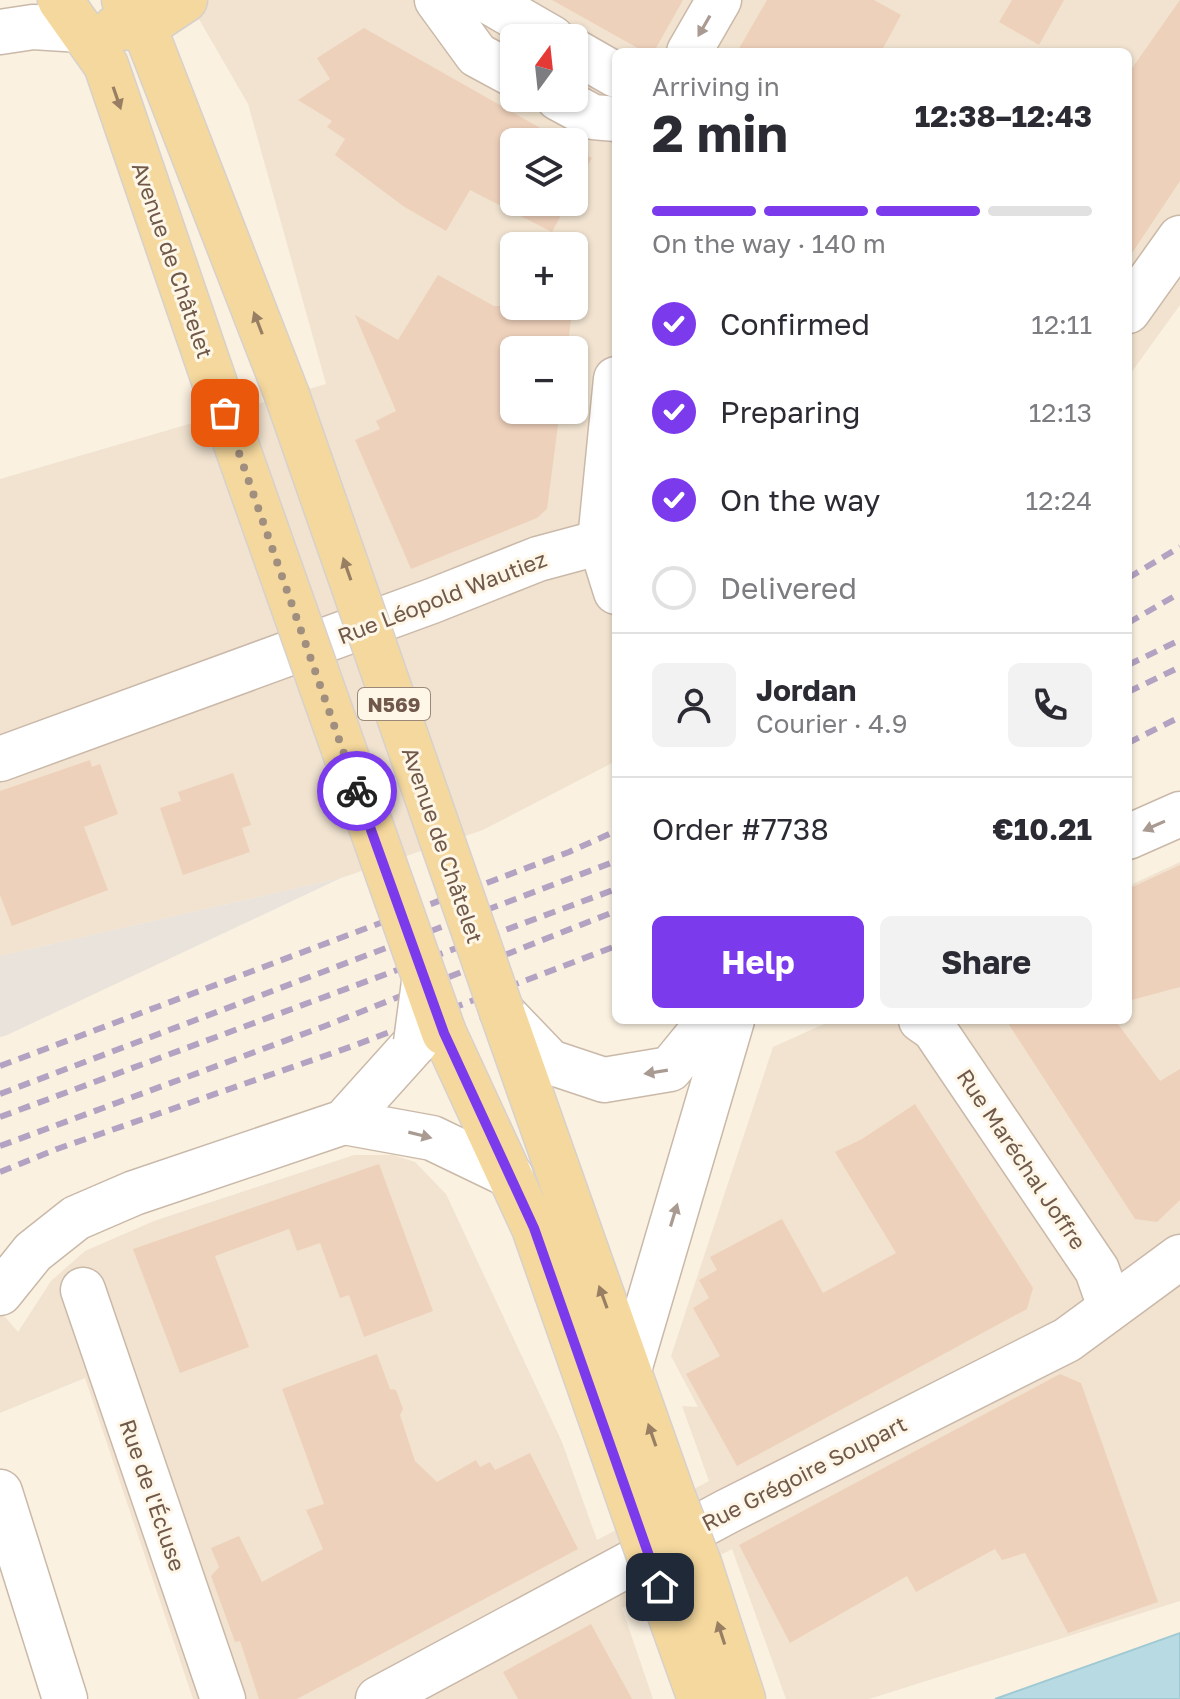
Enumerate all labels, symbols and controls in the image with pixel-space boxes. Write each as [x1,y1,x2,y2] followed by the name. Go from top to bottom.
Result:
[697,15,711,37] one-way arrow
[500,24,588,112] north arrow
[500,24,588,424] map controls
[652,71,780,102] text: Arriving in
[112,86,124,110] one-way arrow
[915,98,1092,134] text: 12:38–12:43
[652,101,788,163] text: 2 min
[500,128,588,216] button: layers
[127,158,219,362] street label: Avenue de Châtelet
[652,228,886,259] text: On the way · 140 m
[500,232,588,320] button: +
[652,302,696,346] icon: check
[720,306,870,342] text: Confirmed
[1031,309,1092,340] text: 12:11
[251,310,264,334] one-way arrow
[500,336,588,424] button: −
[191,379,259,447] pin
[652,390,696,434] icon: check
[203,391,247,435] icon: bag
[720,394,861,430] text: Preparing
[1029,397,1092,428] text: 12:13
[652,478,696,522] icon: check
[720,482,880,518] text: On the way
[1026,485,1092,516] text: 12:24
[334,545,550,649] street label: Rue Léopold Wautiez
[340,557,352,581] one-way arrow
[720,570,857,606] text: Delivered
[652,663,736,747] button: person
[1008,663,1092,747] button: phone
[756,672,856,708] text: Jordan
[358,688,430,720] road number: N569
[756,708,908,739] text: Courier · 4.9
[397,743,489,947] street label: Avenue de Châtelet
[317,751,397,831] courier
[335,769,379,813] icon: bike
[652,811,829,847] text: Order #7738
[993,811,1092,847] text: €10.21
[1142,819,1166,832] one-way arrow
[652,916,864,1008] button: Help
[880,916,1092,1008] button: Share
[952,1064,1092,1254] street label: Rue Maréchal Joffre
[643,1066,668,1079] one-way arrow
[408,1129,433,1142] one-way arrow
[668,1202,681,1226] one-way arrow
[597,1285,609,1309] one-way arrow
[697,1410,911,1536] street label: Rue Grégoire Soupart
[114,1416,192,1574] street label: Rue de l'Écluse
[645,1422,657,1446] one-way arrow
[626,1553,694,1621] pin
[638,1565,682,1609] icon: home
[715,1620,727,1644] one-way arrow

